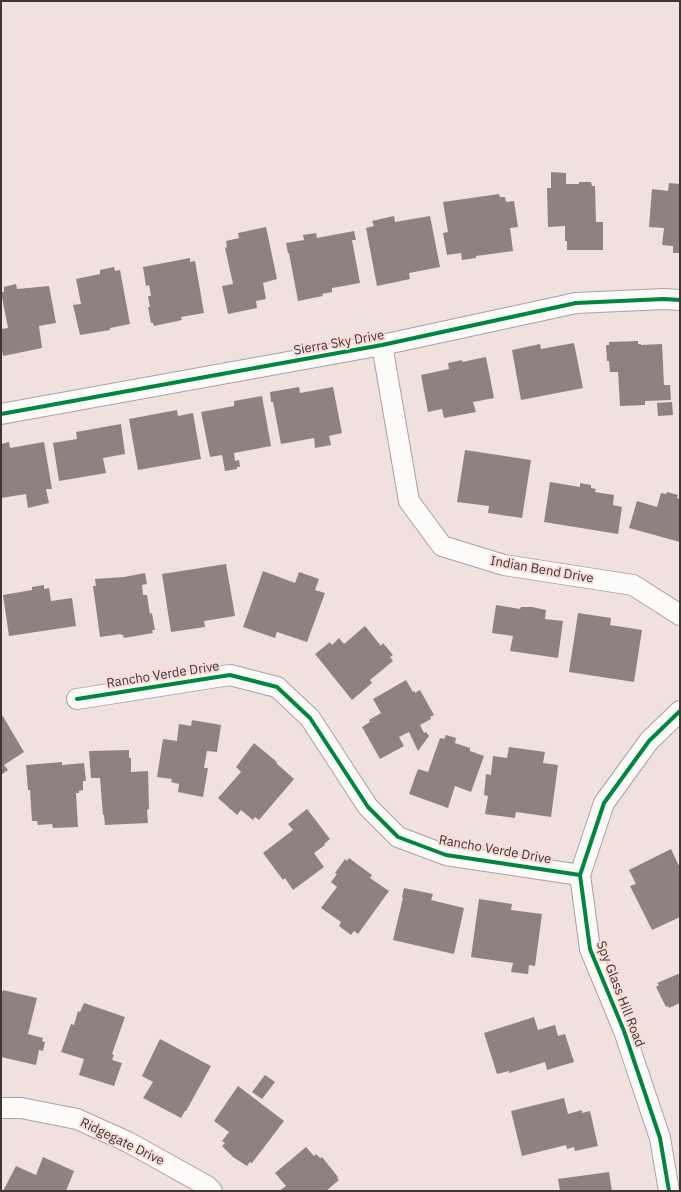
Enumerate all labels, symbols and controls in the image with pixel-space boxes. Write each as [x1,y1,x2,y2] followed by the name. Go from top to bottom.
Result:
[293,327,385,359] street label: Sierra Sky Drive
[489,553,595,587] street label: Indian Bend Drive
[105,658,221,692] street label: Rancho Verde Drive
[437,832,553,868] street label: Rancho Verde Drive
[593,939,647,1049] street label: Spy Glass Hill Road
[77,1115,167,1169] street label: Ridgegate Drive

